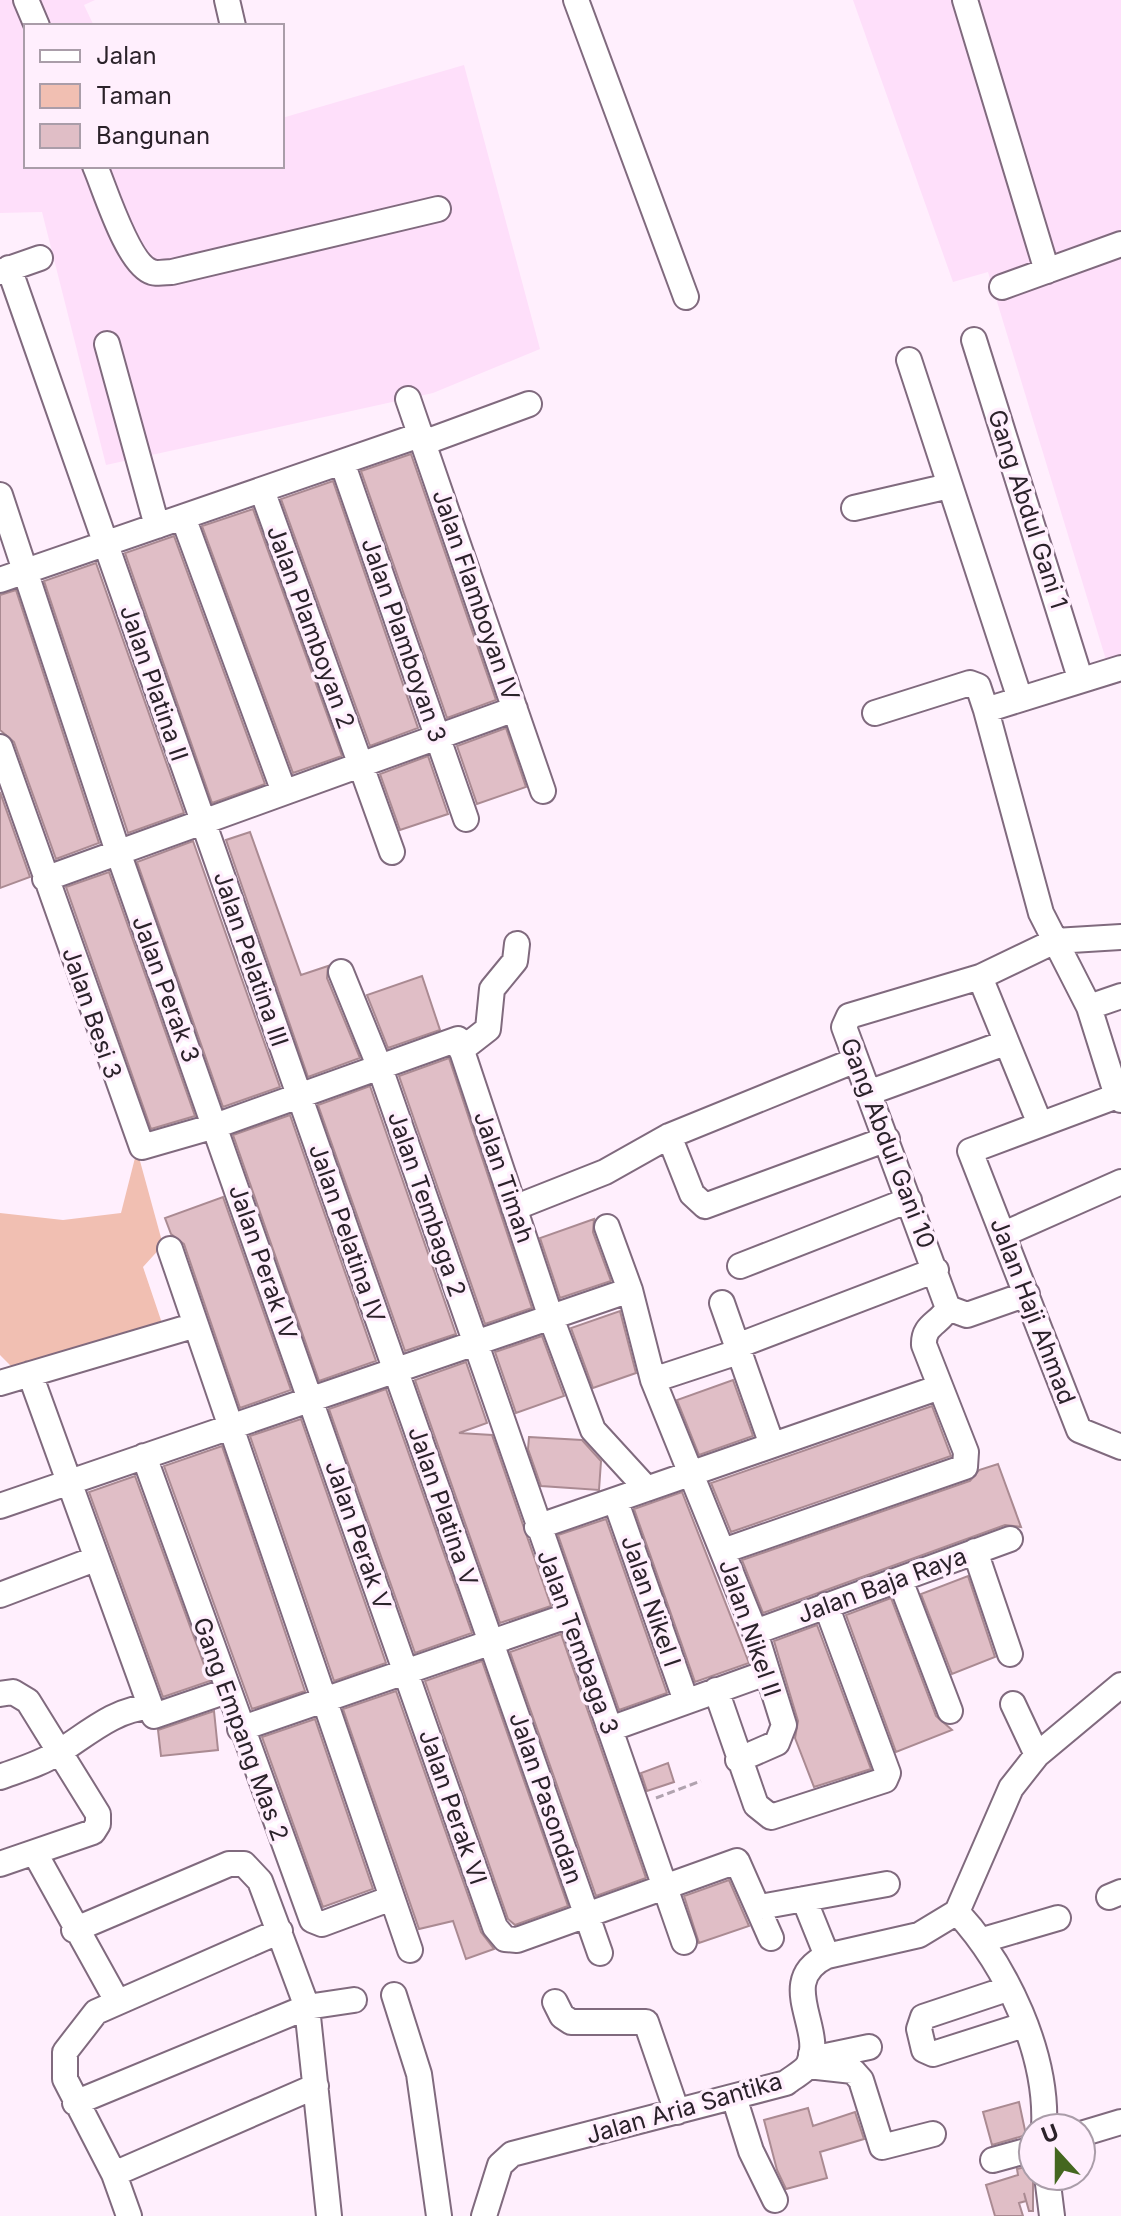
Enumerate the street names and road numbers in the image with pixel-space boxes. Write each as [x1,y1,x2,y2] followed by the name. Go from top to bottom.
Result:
[982,406,1074,612] street label: Gang Abdul Gani 1
[426,486,526,704] street label: Jalan Flamboyan IV
[261,521,361,733] street label: Jalan Plamboyan 2
[355,534,453,746] street label: Jalan Plamboyan 3
[114,601,194,765] street label: Jalan Platina II
[207,868,295,1050] street label: Jalan Pelatina III
[126,912,206,1066] street label: Jalan Perak 3
[56,943,128,1083] street label: Jalan Besi 3
[835,1034,941,1252] street label: Gang Abdul Gani 10
[468,1107,540,1247] street label: Jalan Timah
[382,1108,472,1300] street label: Jalan Tembaga 2
[303,1140,391,1326] street label: Jalan Pelatina IV
[223,1181,303,1343] street label: Jalan Perak IV
[984,1214,1082,1408] street label: Jalan Haji Ahmad
[402,1422,484,1590] street label: Jalan Platina V
[319,1457,397,1613] street label: Jalan Perak V
[615,1532,687,1670] street label: Jalan Nikel I
[793,1541,971,1629] street label: Jalan Baja Raya
[531,1546,625,1738] street label: Jalan Tembaga 3
[713,1555,787,1701] street label: Jalan Nikel II
[187,1613,295,1845] street label: Gang Empang Mas 2
[503,1708,589,1888] street label: Jalan Pasondan
[413,1726,493,1888] street label: Jalan Perak VI
[583,2066,785,2150] street label: Jalan Aria Santika

